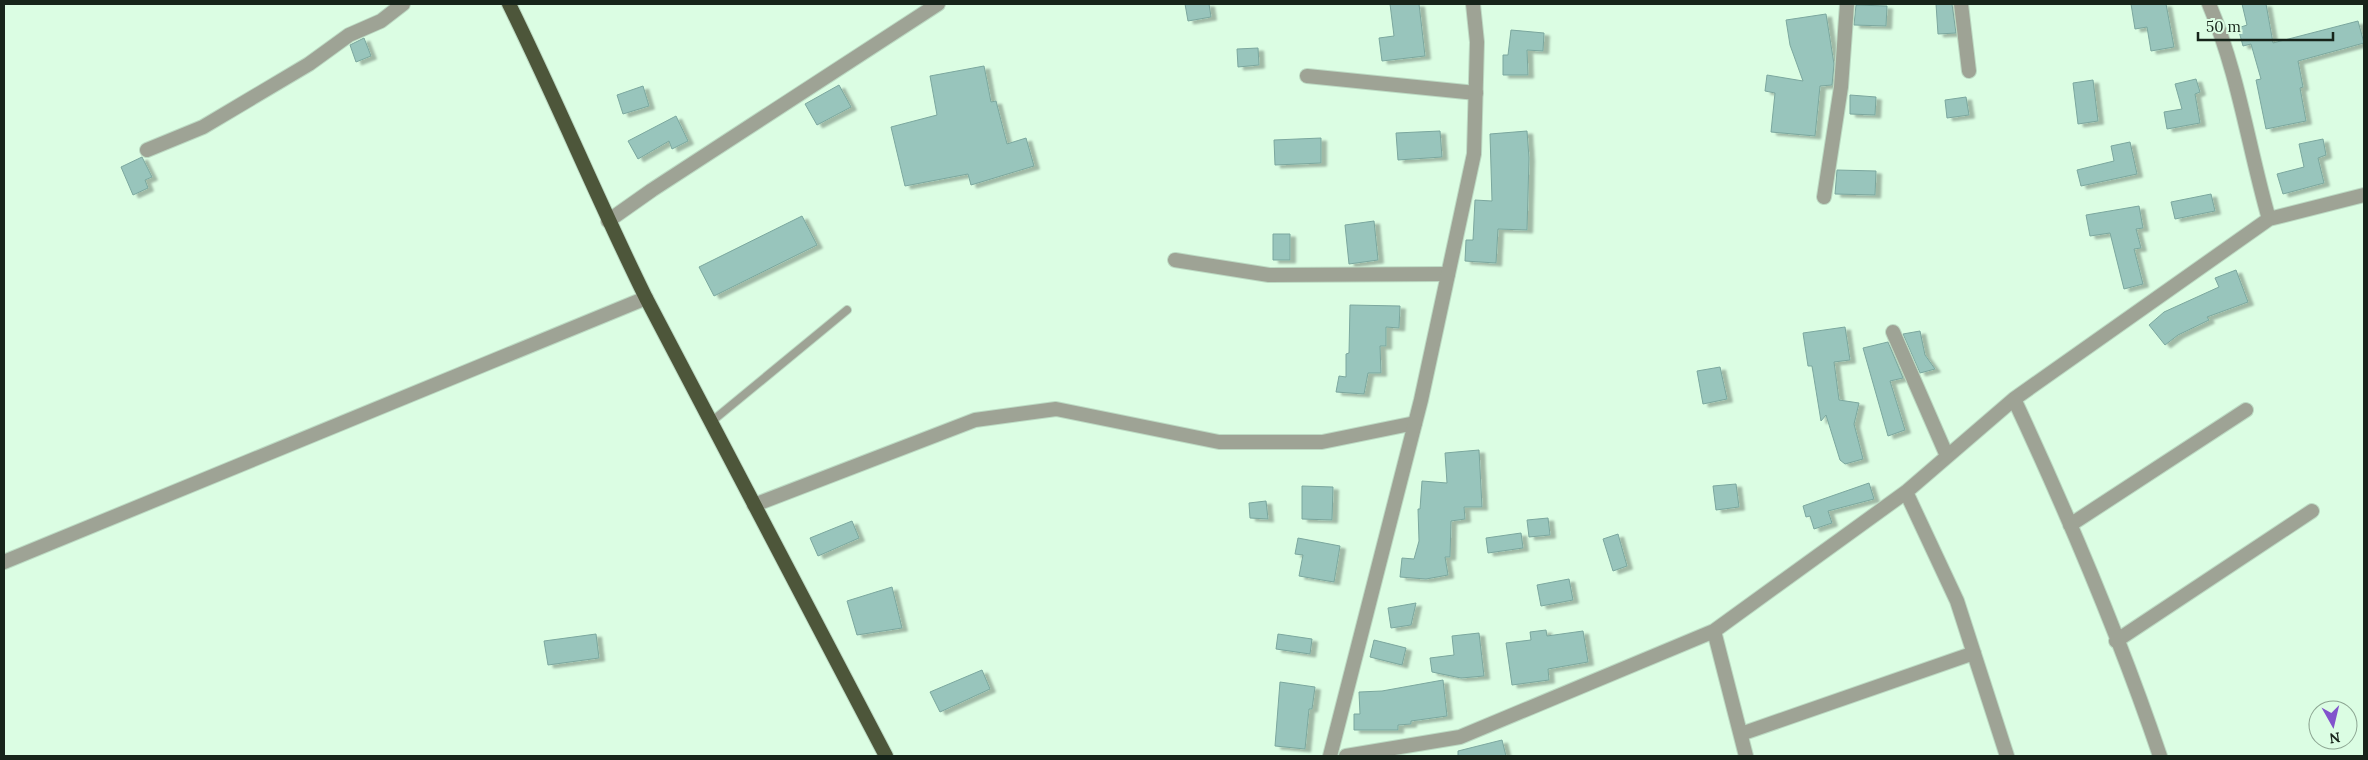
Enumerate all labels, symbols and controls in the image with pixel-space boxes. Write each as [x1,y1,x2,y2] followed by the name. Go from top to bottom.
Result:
[2198,10,2333,42] scale bar
[2206,17,2241,36] text: 50 m
[2308,700,2358,750] north arrow
[2328,728,2341,748] text: N

